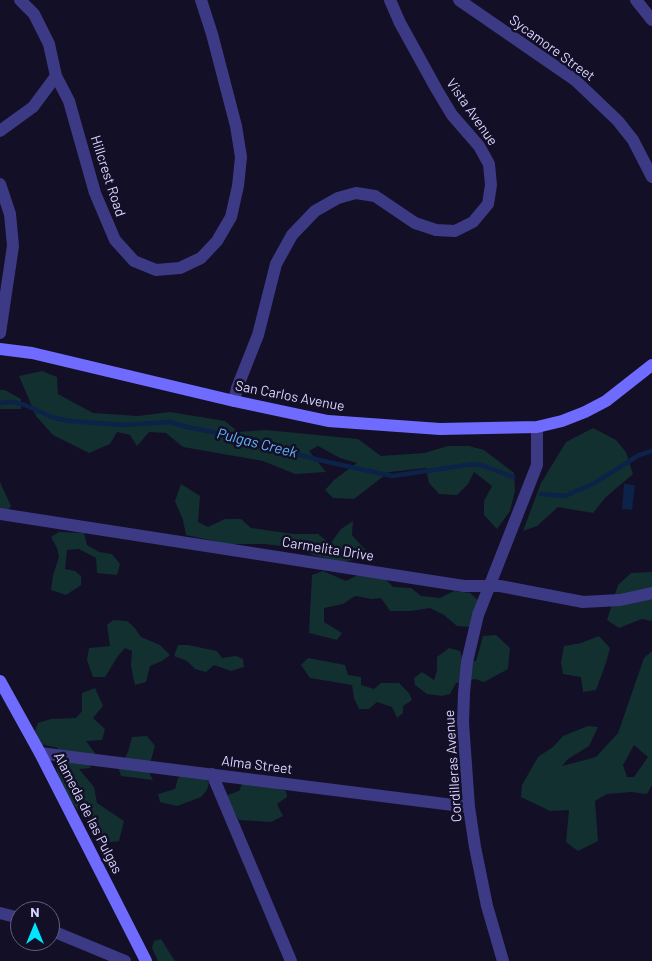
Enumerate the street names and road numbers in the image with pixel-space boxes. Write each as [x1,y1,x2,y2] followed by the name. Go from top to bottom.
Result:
[506,11,598,85] street label: Sycamore Street
[443,75,501,149] street label: Vista Avenue
[87,133,129,219] street label: Hillcrest Road
[234,377,346,415] street label: San Carlos Avenue
[281,533,375,565] street label: Carmelita Drive
[441,709,465,823] street label: Cordilleras Avenue
[50,750,126,876] street label: Alameda de las Pulgas
[221,752,293,778] street label: Alma Street

